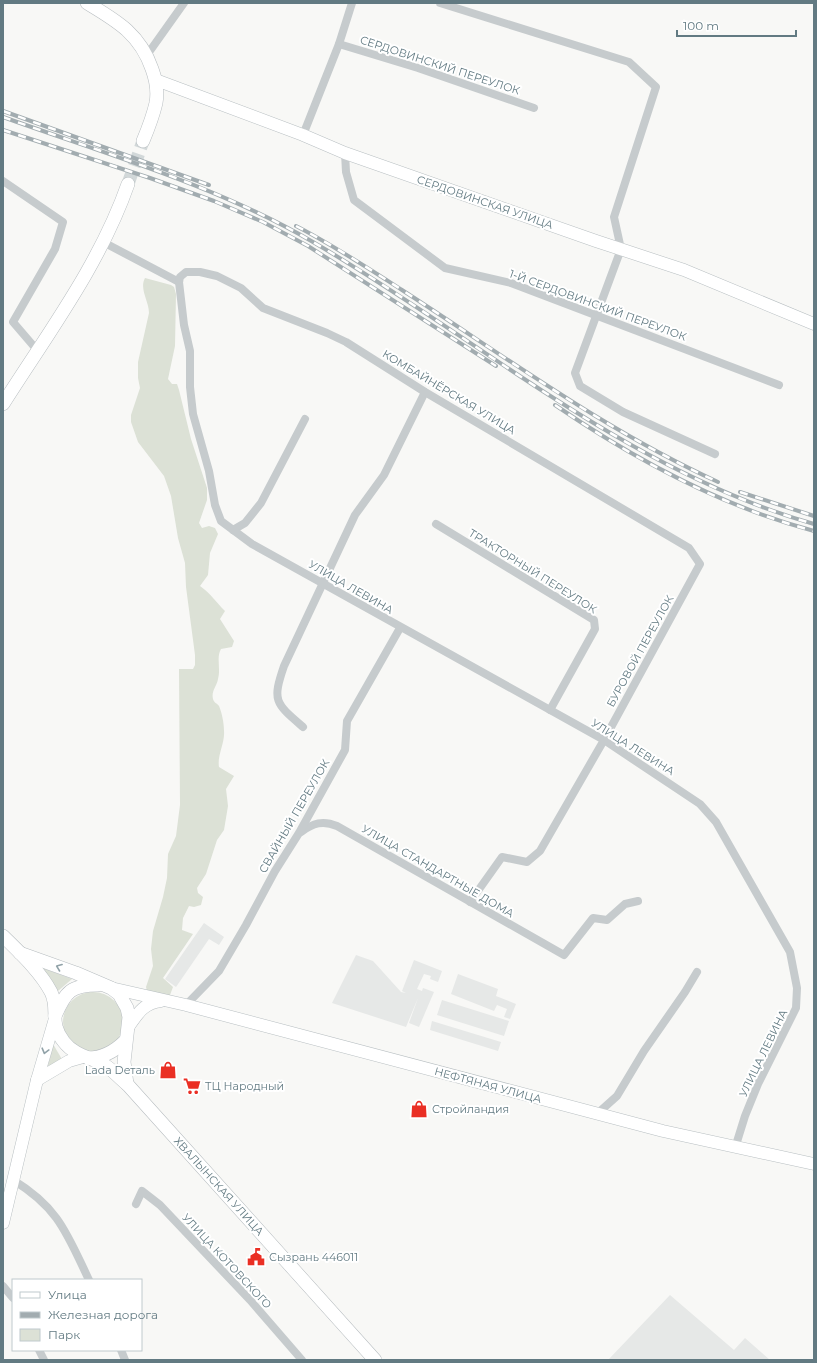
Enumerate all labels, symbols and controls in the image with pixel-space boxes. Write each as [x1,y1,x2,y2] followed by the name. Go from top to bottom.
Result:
[677,12,796,38] scale bar
[683,18,719,33] text: 100 m
[358,32,522,98] street label: СЕРДОВИНСКИЙ ПЕРЕУЛОК
[415,172,556,232] street label: СЕРДОВИНСКАЯ УЛИЦА
[507,266,689,344] street label: 1-Й СЕРДОВИНСКИЙ ПЕРЕУЛОК
[380,347,519,438] street label: КОМБАЙНЁРСКАЯ УЛИЦА
[466,526,600,616] street label: ТРАКТОРНЫЙ ПЕРЕУЛОК
[306,557,397,617] street label: УЛИЦА ЛЕВИНА
[603,592,677,709] street label: БУРОВОЙ ПЕРЕУЛОК
[589,716,678,779] street label: УЛИЦА ЛЕВИНА
[256,756,332,875] street label: СВАЙНЫЙ ПЕРЕУЛОК
[359,822,517,921] street label: УЛИЦА СТАНДАРТНЫЕ ДОМА
[56,963,63,971] one-way arrow
[736,1006,791,1099] street label: УЛИЦА ЛЕВИНА
[41,1047,50,1054] one-way arrow
[158,1060,178,1080] shop icon: Lada Dеталь
[85,1063,155,1077] place label: Lada Dеталь
[433,1064,544,1106] street label: НЕФТЯНАЯ УЛИЦА
[182,1076,202,1096] supermarket icon: ТЦ Народный
[205,1079,284,1093] place label: ТЦ Народный
[409,1099,429,1119] shop icon: Стройландия
[432,1102,509,1116] place label: Стройландия
[171,1134,268,1239] street label: ХВАЛЫНСКАЯ УЛИЦА
[179,1210,275,1312] street label: УЛИЦА КОТОВСКОГО
[246,1247,266,1267] public building icon: Сызрань 446011
[269,1250,358,1264] place label: Сызрань 446011
[12,1279,142,1351] legend
[48,1287,87,1302] text: Улица
[48,1307,158,1322] text: Железная дорога
[48,1327,80,1342] text: Парк

